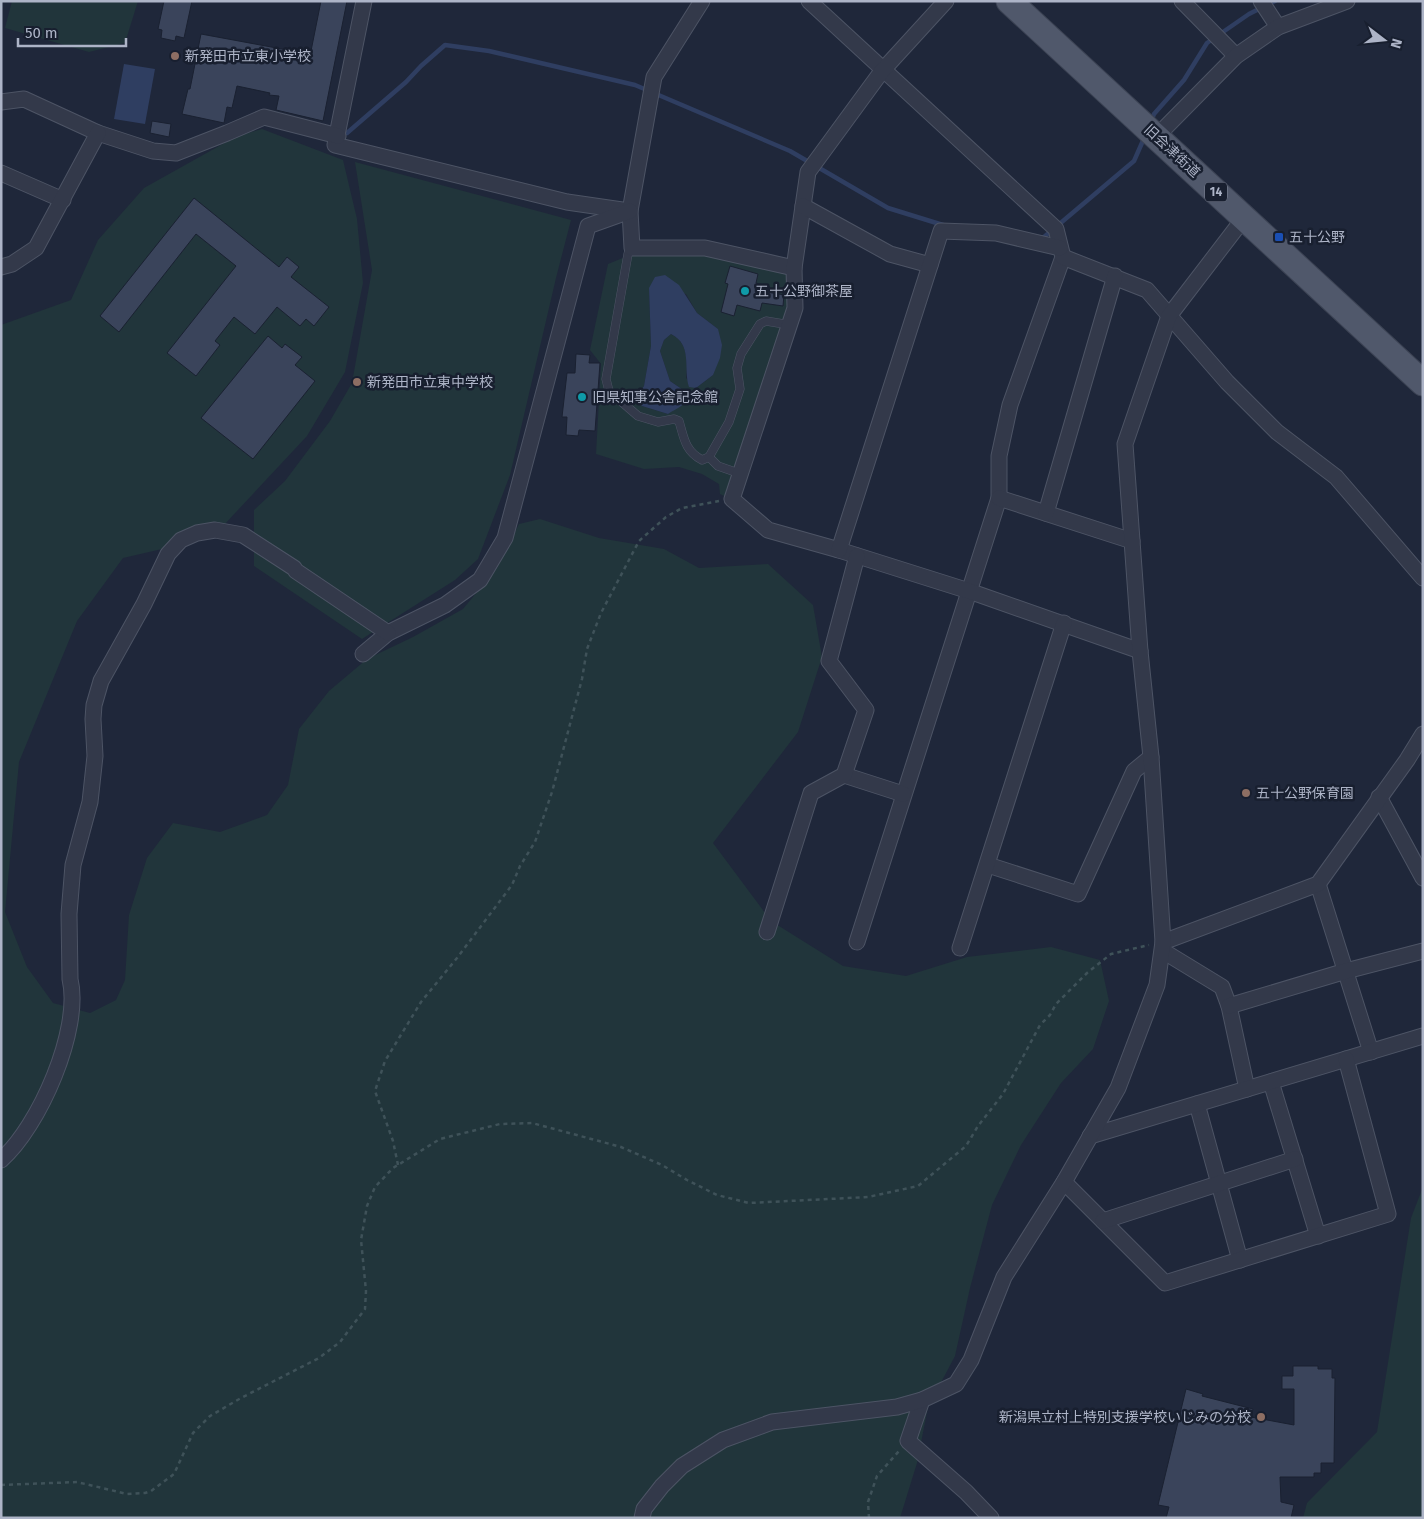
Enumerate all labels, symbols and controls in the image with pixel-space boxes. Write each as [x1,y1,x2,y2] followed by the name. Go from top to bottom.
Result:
[18,15,125,47] scale bar
[1359,15,1409,65] north arrow
[25,24,58,42] text: 50 m
[1387,37,1405,50] text: N
[185,48,311,65] place label: 新発田市立東小学校
[169,50,181,62] marker: 新発田市立東小学校
[1141,121,1203,181] street label: 旧会津街道
[1205,182,1227,202] road number: 14
[1289,229,1345,246] place label: 五十公野
[1273,231,1285,243] marker: 五十公野
[755,283,853,300] place label: 五十公野御茶屋
[739,285,751,297] marker: 五十公野御茶屋
[367,374,493,391] place label: 新発田市立東中学校
[351,376,363,388] marker: 新発田市立東中学校
[592,389,718,406] place label: 旧県知事公舎記念館
[576,391,588,403] marker: 旧県知事公舎記念館
[1256,785,1354,802] place label: 五十公野保育園
[1240,787,1252,799] marker: 五十公野保育園
[999,1409,1251,1426] place label: 新潟県立村上特別支援学校いじみの分校
[1255,1411,1267,1423] marker: 新潟県立村上特別支援学校いじみの分校

